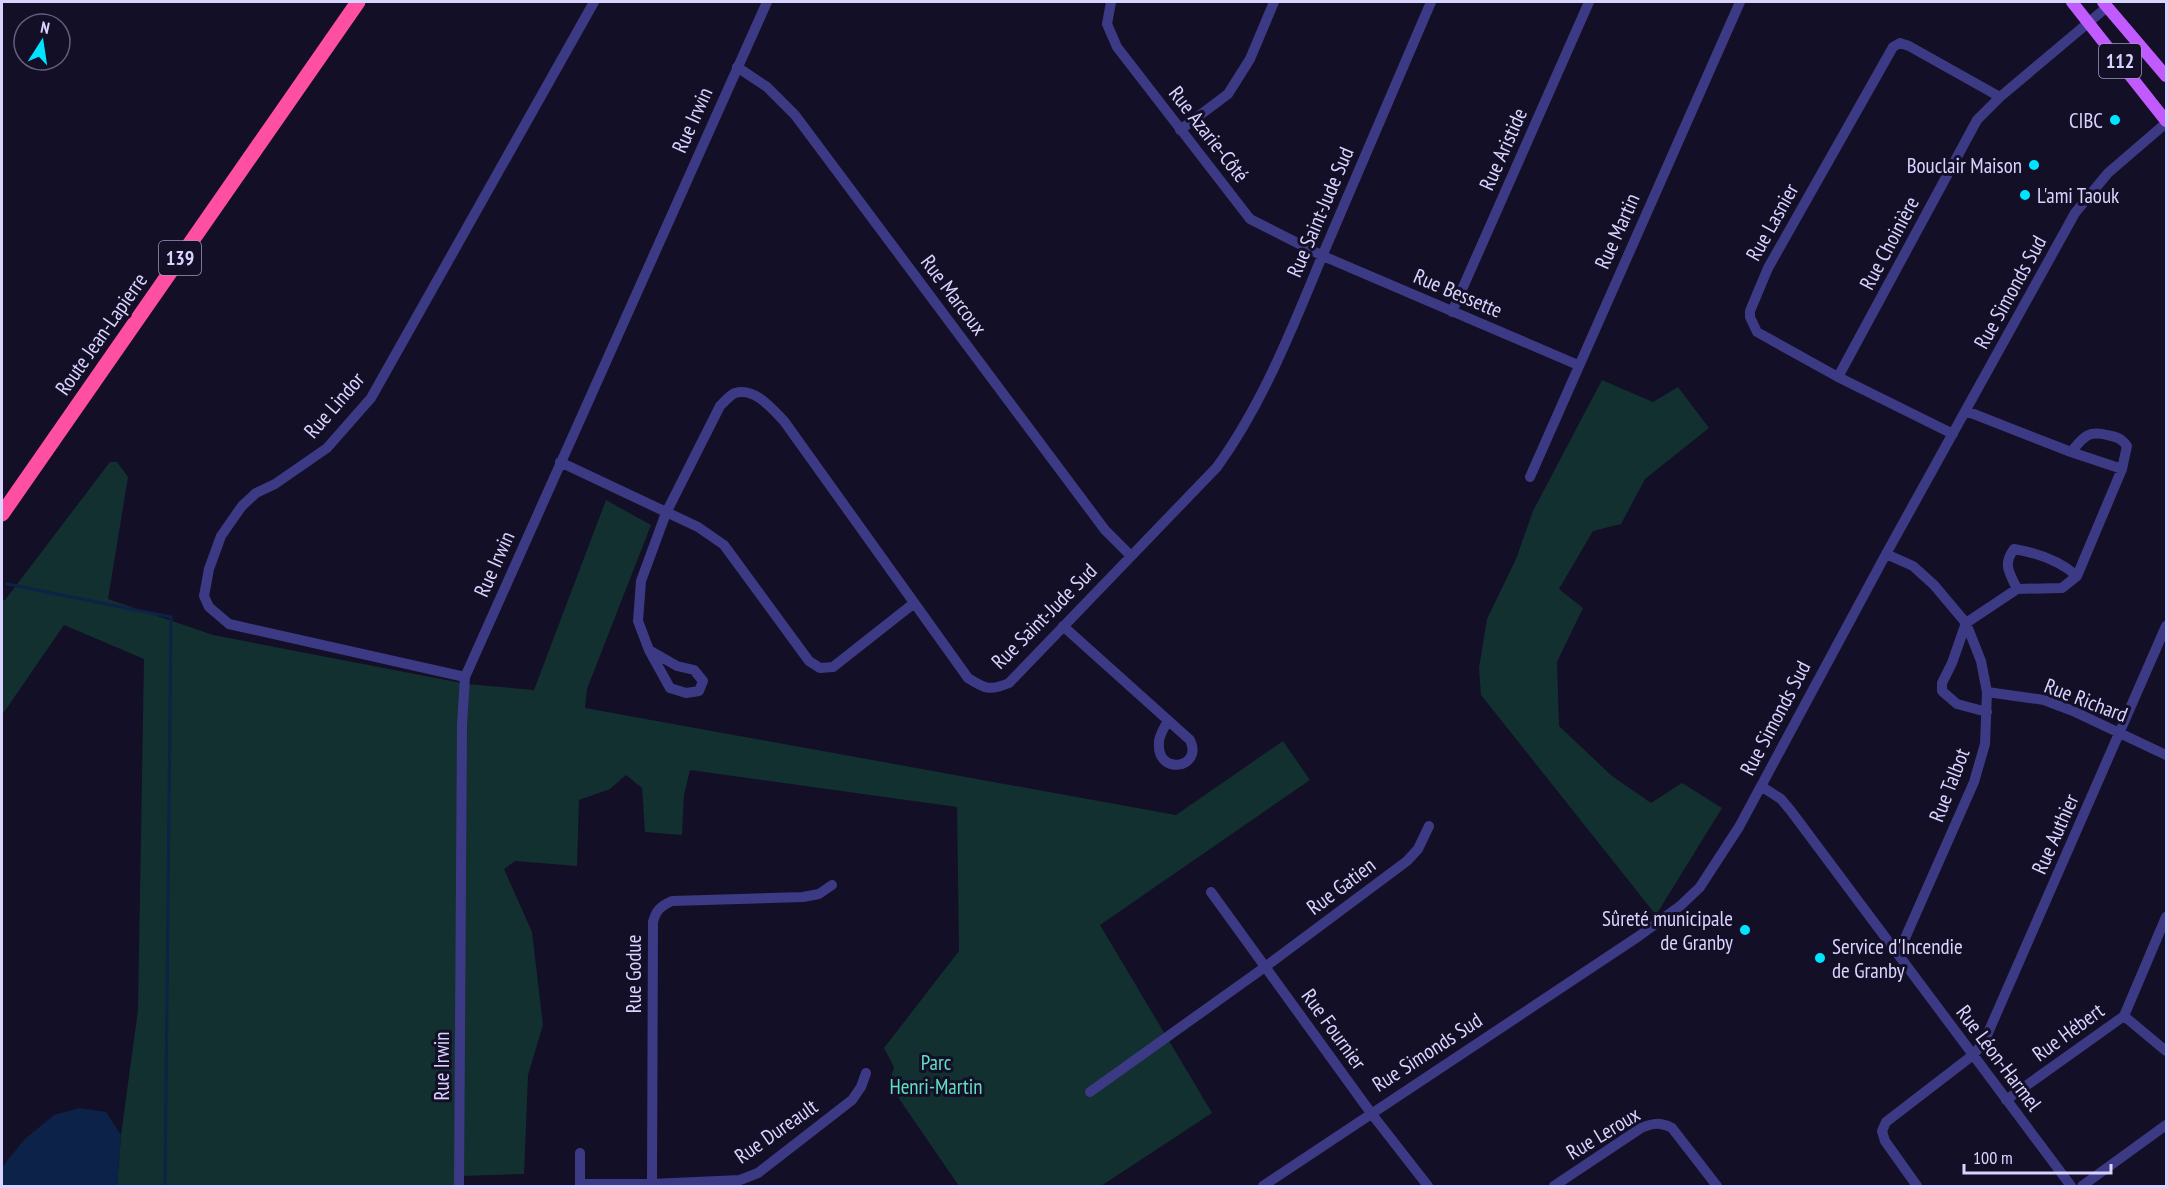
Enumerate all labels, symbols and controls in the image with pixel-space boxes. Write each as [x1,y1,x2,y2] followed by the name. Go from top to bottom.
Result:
[12,12,72,72] north arrow
[39,17,51,38] text: N
[2099,44,2141,78] road number: 112
[1163,80,1255,188] street label: Rue Azarie-Côté
[666,83,718,157] street label: Rue Irwin
[1473,104,1533,194] street label: Rue Aristide
[2069,107,2103,134] place label: CIBC
[2108,113,2122,127] marker: CIBC
[1281,143,1359,281] street label: Rue Saint-Jude Sud
[1907,152,2022,179] place label: Bouclair Maison
[2027,158,2041,172] marker: Bouclair Maison
[1740,178,1804,265] street label: Rue Lasnier
[2037,182,2119,209] place label: L'ami Taouk
[2018,188,2032,202] marker: L'ami Taouk
[1588,189,1646,273] street label: Rue Martin
[1853,192,1925,294] street label: Rue Choinière
[1968,230,2052,354] street label: Rue Simonds Sud
[159,241,201,275] road number: 139
[915,249,993,341] street label: Rue Marcoux
[1410,262,1506,324] street label: Rue Bessette
[49,268,153,400] street label: Route Jean-Lapierre
[298,366,370,444] street label: Rue Lindor
[468,527,520,601] street label: Rue Irwin
[985,557,1103,675] street label: Rue Saint-Jude Sud
[1734,656,1816,780] street label: Rue Simonds Sud
[2041,672,2131,728] street label: Rue Richard
[1923,744,1975,826] street label: Rue Talbot
[2025,790,2085,878] street label: Rue Authier
[1301,851,1381,921] street label: Rue Gatien
[1602,905,1733,956] place label: Sûreté municipale de Granby
[1738,923,1752,937] marker: Sûreté municipale de Granby
[1832,933,1963,984] place label: Service d'Incendie de Granby
[620,935,647,1013] street label: Rue Godue
[1813,951,1827,965] marker: Service d'Incendie de Granby
[1296,983,1372,1075] street label: Rue Fournier
[2027,997,2109,1067] street label: Rue Hébert
[1950,1000,2048,1116] street label: Rue Léon-Harmel
[1367,1006,1487,1098] street label: Rue Simonds Sud
[428,1031,455,1101] street label: Rue Irwin
[889,1049,983,1100] park label: Parc Henri-Martin
[729,1093,823,1169] street label: Rue Dureault
[1561,1100,1645,1166] street label: Rue Leroux
[1964,1137,2111,1175] scale bar
[1973,1146,2013,1169] text: 100 m

